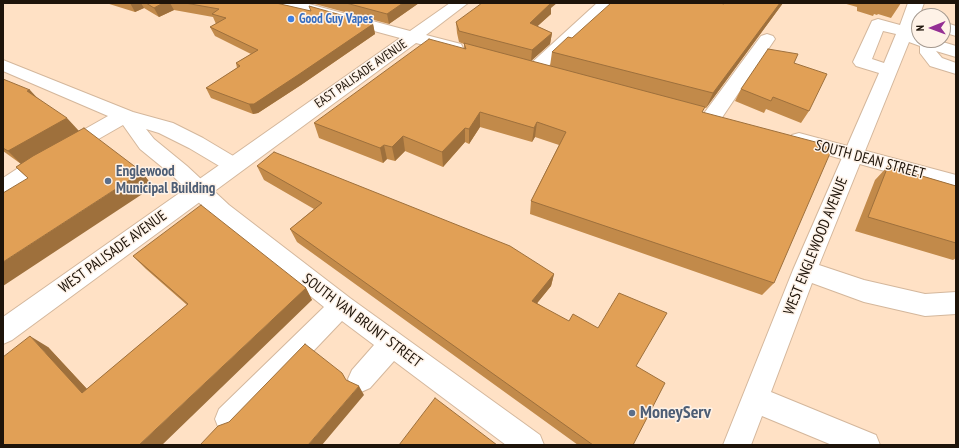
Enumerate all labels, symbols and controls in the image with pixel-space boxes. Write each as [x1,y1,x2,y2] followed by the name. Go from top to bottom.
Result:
[911,8,951,48] north arrow
[299,11,373,27] place label: Good Guy Vapes
[286,14,296,24] marker: Good Guy Vapes
[913,25,927,31] text: N
[312,36,410,112] street label: EAST PALISADE AVENUE
[813,137,927,183] street label: SOUTH DEAN STREET
[116,163,215,198] place label: Englewood Municipal Building
[780,175,852,317] street label: WEST ENGLEWOOD AVENUE
[103,176,113,186] marker: Englewood Municipal Building
[56,207,170,297] street label: WEST PALISADE AVENUE
[299,270,425,372] street label: SOUTH VAN BRUNT STREET
[640,402,711,424] place label: MoneyServ
[627,408,637,418] marker: MoneyServ

